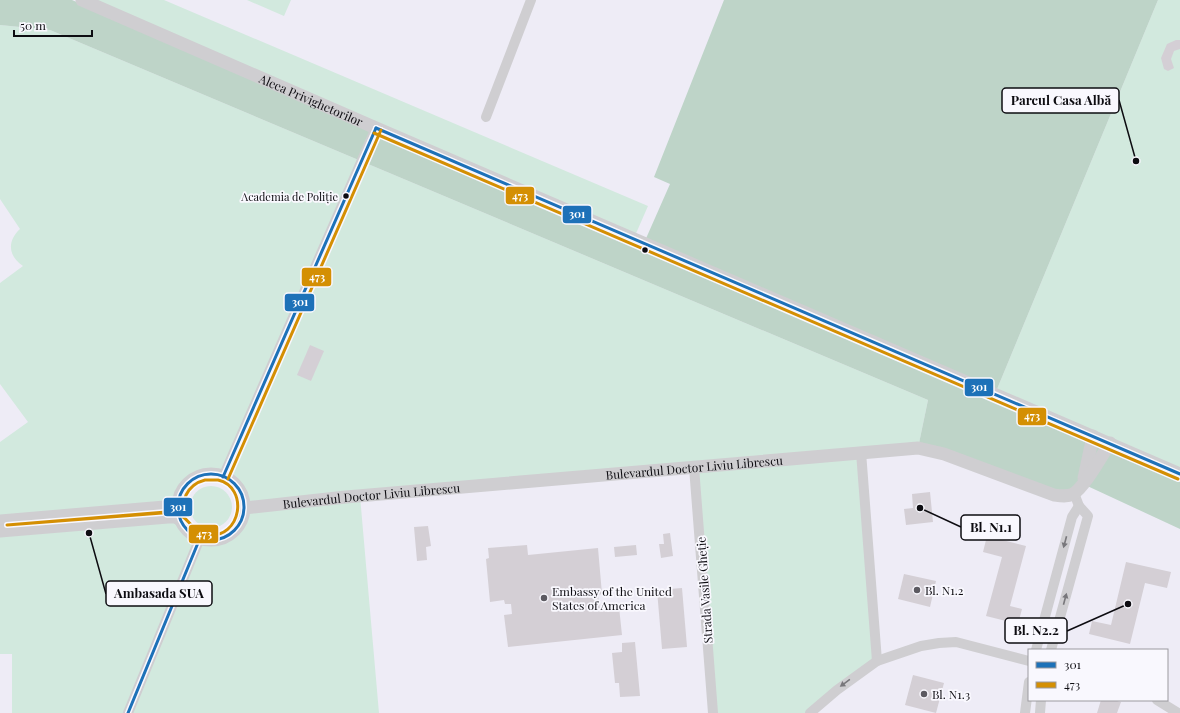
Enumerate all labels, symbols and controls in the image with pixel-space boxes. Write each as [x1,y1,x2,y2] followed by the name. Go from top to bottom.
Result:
[14,12,92,38] scale bar
[20,17,46,33] text: 50 m
[256,70,366,130] street label: Aleea Privighetorilor
[1002,88,1119,113] callout: Parcul Casa Albă
[1011,91,1111,108] text: Parcul Casa Albă
[505,186,535,205] line badge: 473
[512,188,528,203] text: 473
[240,189,338,204] place label: Academia de Poliție
[341,191,351,201] marker: Academia de Poliție
[562,205,592,224] line badge: 301
[569,206,585,221] text: 301
[640,245,650,255] unlabelled marker
[301,267,332,287] line badge: 473
[309,269,325,284] text: 473
[284,293,315,312] line badge: 301
[292,294,308,309] text: 301
[964,378,994,397] line badge: 301
[971,379,987,394] text: 301
[1017,407,1047,426] line badge: 473
[1024,408,1040,423] text: 473
[605,452,783,483] street label: Bulevardul Doctor Liviu Librescu
[282,479,461,512] street label: Bulevardul Doctor Liviu Librescu
[163,497,193,517] line badge: 301
[170,499,186,514] text: 301
[961,515,1020,540] callout: Bl. N1.1
[970,518,1012,535] text: Bl. N1.1
[188,524,219,544] line badge: 473
[196,526,212,541] text: 473
[692,536,716,644] street label: Strada Vasile Gheție
[1062,536,1068,548] one-way arrow
[106,581,212,606] callout: Ambasada SUA
[925,582,964,598] place label: Bl. N1.2
[552,583,672,613] place label: Embassy of the United States of America
[113,584,204,601] text: Ambasada SUA
[912,585,922,595] marker: Bl. N1.2
[539,593,549,603] marker: Embassy of the United States of America
[1062,593,1068,605] one-way arrow
[1005,618,1067,643] callout: Bl. N2.2
[1013,621,1059,638] text: Bl. N2.2
[1028,649,1168,701] legend
[1064,656,1082,672] text: 301
[1064,676,1080,692] text: 473
[840,679,851,688] one-way arrow
[932,686,970,702] place label: Bl. N1.3
[919,689,929,699] marker: Bl. N1.3

